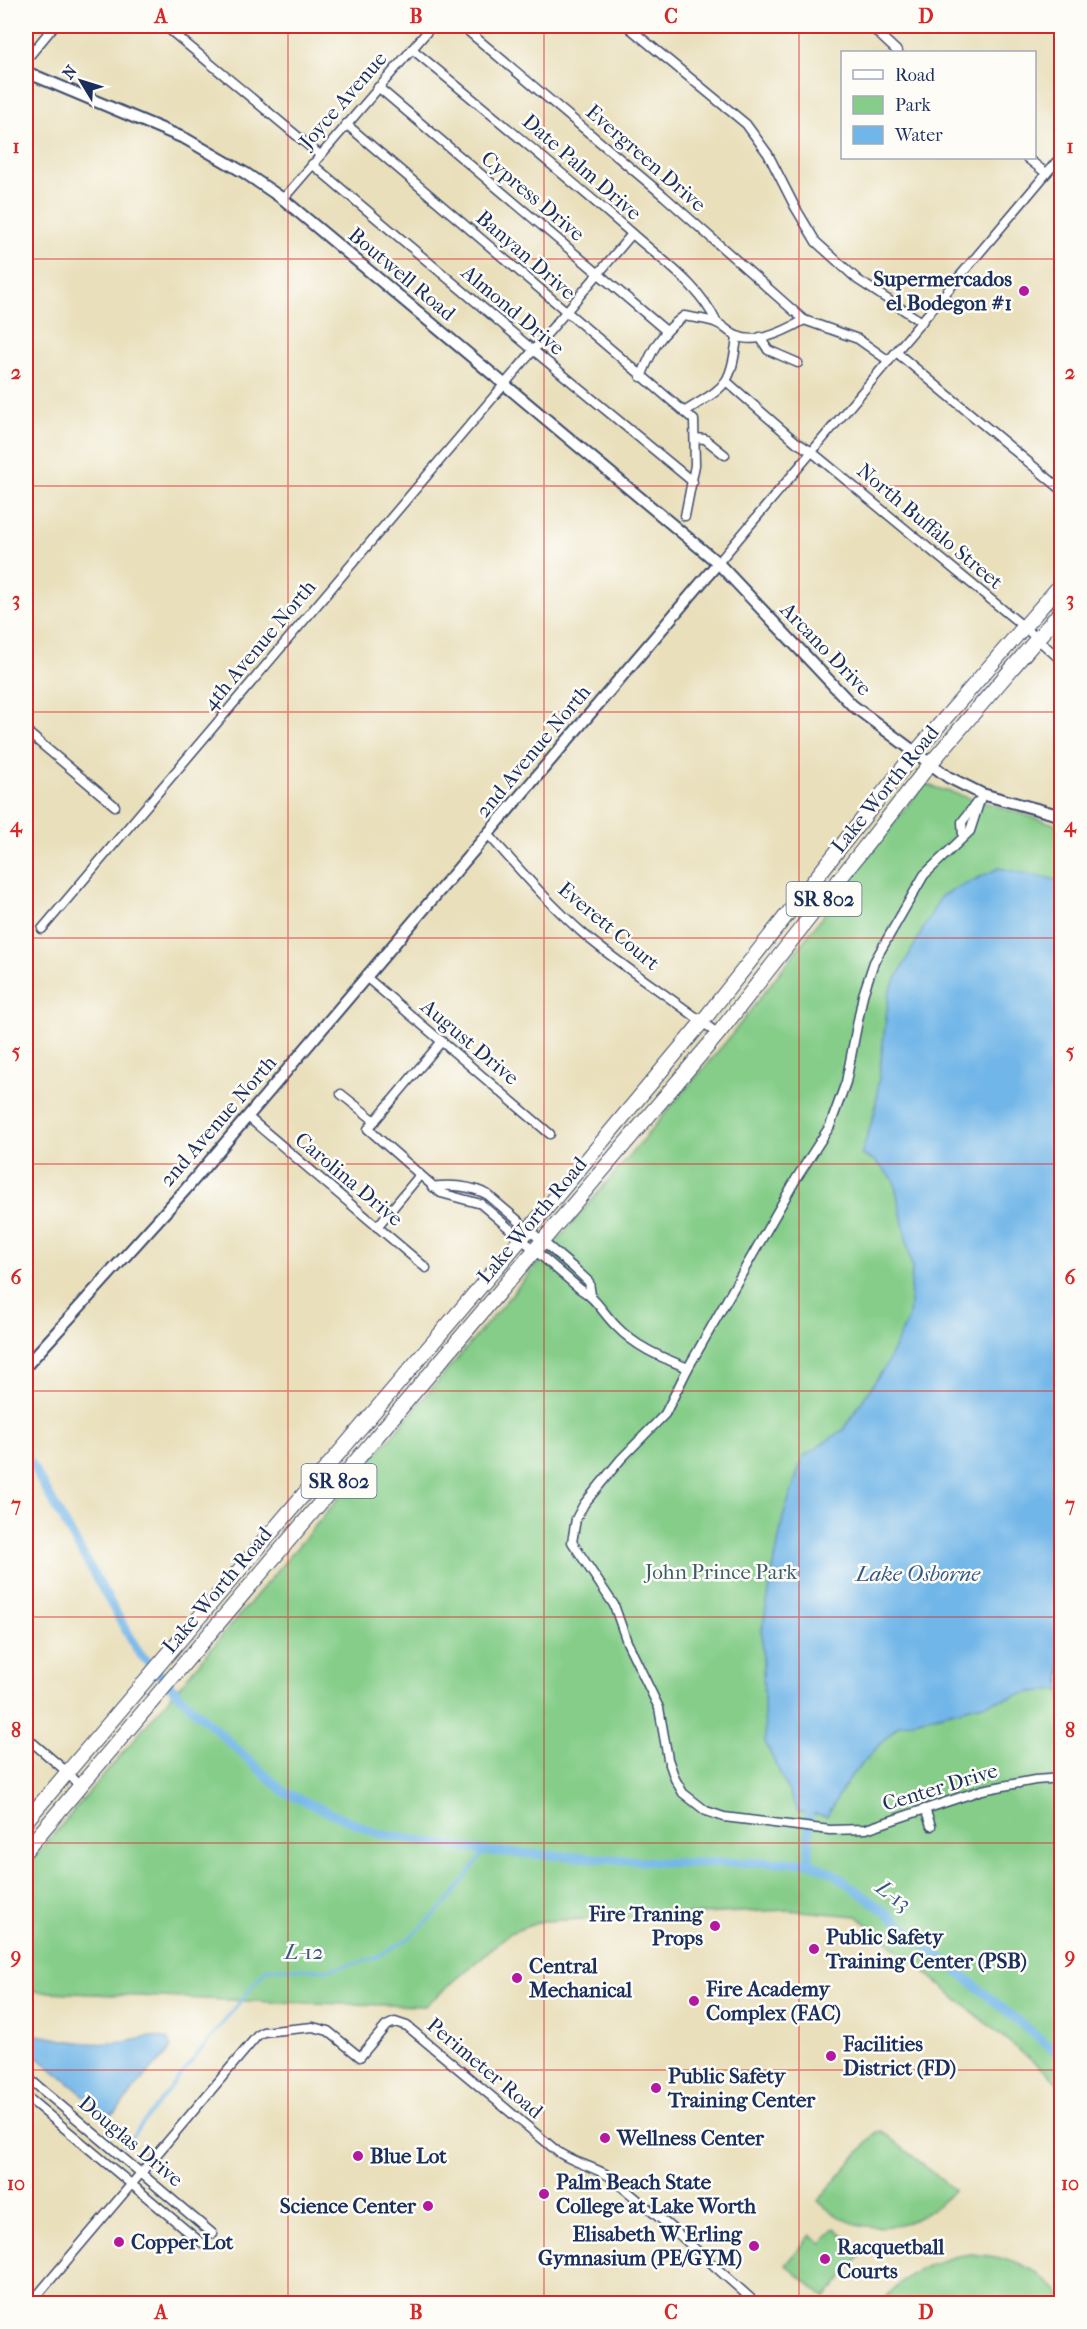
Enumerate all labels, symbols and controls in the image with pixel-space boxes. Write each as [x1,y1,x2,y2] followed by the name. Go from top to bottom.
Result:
[153,5,169,28] text: A
[409,5,423,28] text: B
[664,5,678,28] text: C
[918,5,934,28] text: D
[293,47,391,155] street label: Joyce Avenue
[51,51,111,111] north arrow
[841,51,1036,159] legend
[58,61,81,83] text: N
[895,65,935,86] text: Road
[895,95,932,116] text: Park
[581,99,711,217] street label: Evergreen Drive
[518,109,646,225] street label: Date Palm Drive
[894,125,943,146] text: Water
[12,135,20,158] text: 1
[1066,135,1074,158] text: 1
[477,146,589,246] street label: Cypress Drive
[472,205,580,305] street label: Banyan Drive
[344,222,461,326] street label: Boutwell Road
[456,259,569,360] street label: Almond Drive
[873,267,1012,315] place label: Supermercados el Bodegon #1
[1017,284,1031,298] marker: Supermercados el Bodegon #1
[11,361,21,384] text: 2
[1065,361,1075,384] text: 2
[852,458,1008,594] street label: North Buffalo Street
[197,575,321,715] street label: 4th Avenue North
[12,588,20,611] text: 3
[1066,588,1074,611] text: 3
[775,597,876,700] street label: Arcano Drive
[471,680,596,822] street label: 2nd Avenue North
[826,720,944,858] street label: Lake Worth Road
[9,814,23,838] text: 4
[1063,814,1077,838] text: 4
[554,877,665,976] street label: Everett Court
[786,882,862,916] road number: SR 802
[416,994,524,1090] street label: August Drive
[12,1040,21,1063] text: 5
[1066,1040,1075,1063] text: 5
[155,1051,281,1191] street label: 2nd Avenue North
[290,1127,408,1231] street label: Carolina Drive
[472,1152,592,1288] street label: Lake Worth Road
[11,1266,23,1289] text: 6
[1065,1266,1077,1289] text: 6
[302,1464,376,1498] road number: SR 802
[10,1493,21,1516] text: 7
[1064,1493,1075,1516] text: 7
[157,1522,277,1658] street label: Lake Worth Road
[643,1560,797,1584] park label: John Prince Park
[854,1561,981,1587] water label: Lake Osborne
[11,1719,21,1742] text: 8
[1065,1719,1075,1742] text: 8
[880,1758,1000,1816] street label: Center Drive
[869,1873,916,1917] water label: L-13
[588,1902,704,1950] place label: Fire Traning Props
[708,1919,722,1933] marker: Fire Traning Props
[825,1925,1027,1973] place label: Public Safety Training Center (PSB)
[282,1939,324,1965] water label: L-12
[807,1942,821,1956] marker: Public Safety Training Center (PSB)
[10,1945,21,1968] text: 9
[1064,1945,1075,1968] text: 9
[528,1954,632,2002] place label: Central Mechanical
[510,1971,524,1985] marker: Central Mechanical
[705,1977,841,2025] place label: Fire Academy Complex (FAC)
[687,1994,701,2008] marker: Fire Academy Complex (FAC)
[422,2013,548,2124] street label: Perimeter Road
[842,2032,956,2080] place label: Facilities District (FD)
[824,2049,838,2063] marker: Facilities District (FD)
[667,2064,816,2112] place label: Public Safety Training Center
[649,2081,663,2095] marker: Public Safety Training Center
[74,2090,188,2192] street label: Douglas Drive
[616,2126,765,2150] place label: Wellness Center
[598,2131,612,2145] marker: Wellness Center
[370,2144,447,2168] place label: Blue Lot
[351,2149,365,2163] marker: Blue Lot
[556,2170,756,2218] place label: Palm Beach State College at Lake Worth
[7,2172,25,2195] text: 10
[1061,2172,1079,2195] text: 10
[537,2187,551,2201] marker: Palm Beach State College at Lake Worth
[280,2194,417,2218] place label: Science Center
[421,2199,435,2213] marker: Science Center
[538,2222,743,2270] place label: Elisabeth W Erling Gymnasium (PE/GYM)
[131,2230,234,2254] place label: Copper Lot
[112,2235,126,2249] marker: Copper Lot
[837,2235,945,2283] place label: Racquetball Courts
[747,2239,761,2253] marker: Elisabeth W Erling Gymnasium (PE/GYM)
[818,2252,832,2266] marker: Racquetball Courts
[153,2301,169,2324] text: A
[409,2301,423,2324] text: B
[664,2301,678,2324] text: C
[918,2301,934,2324] text: D

